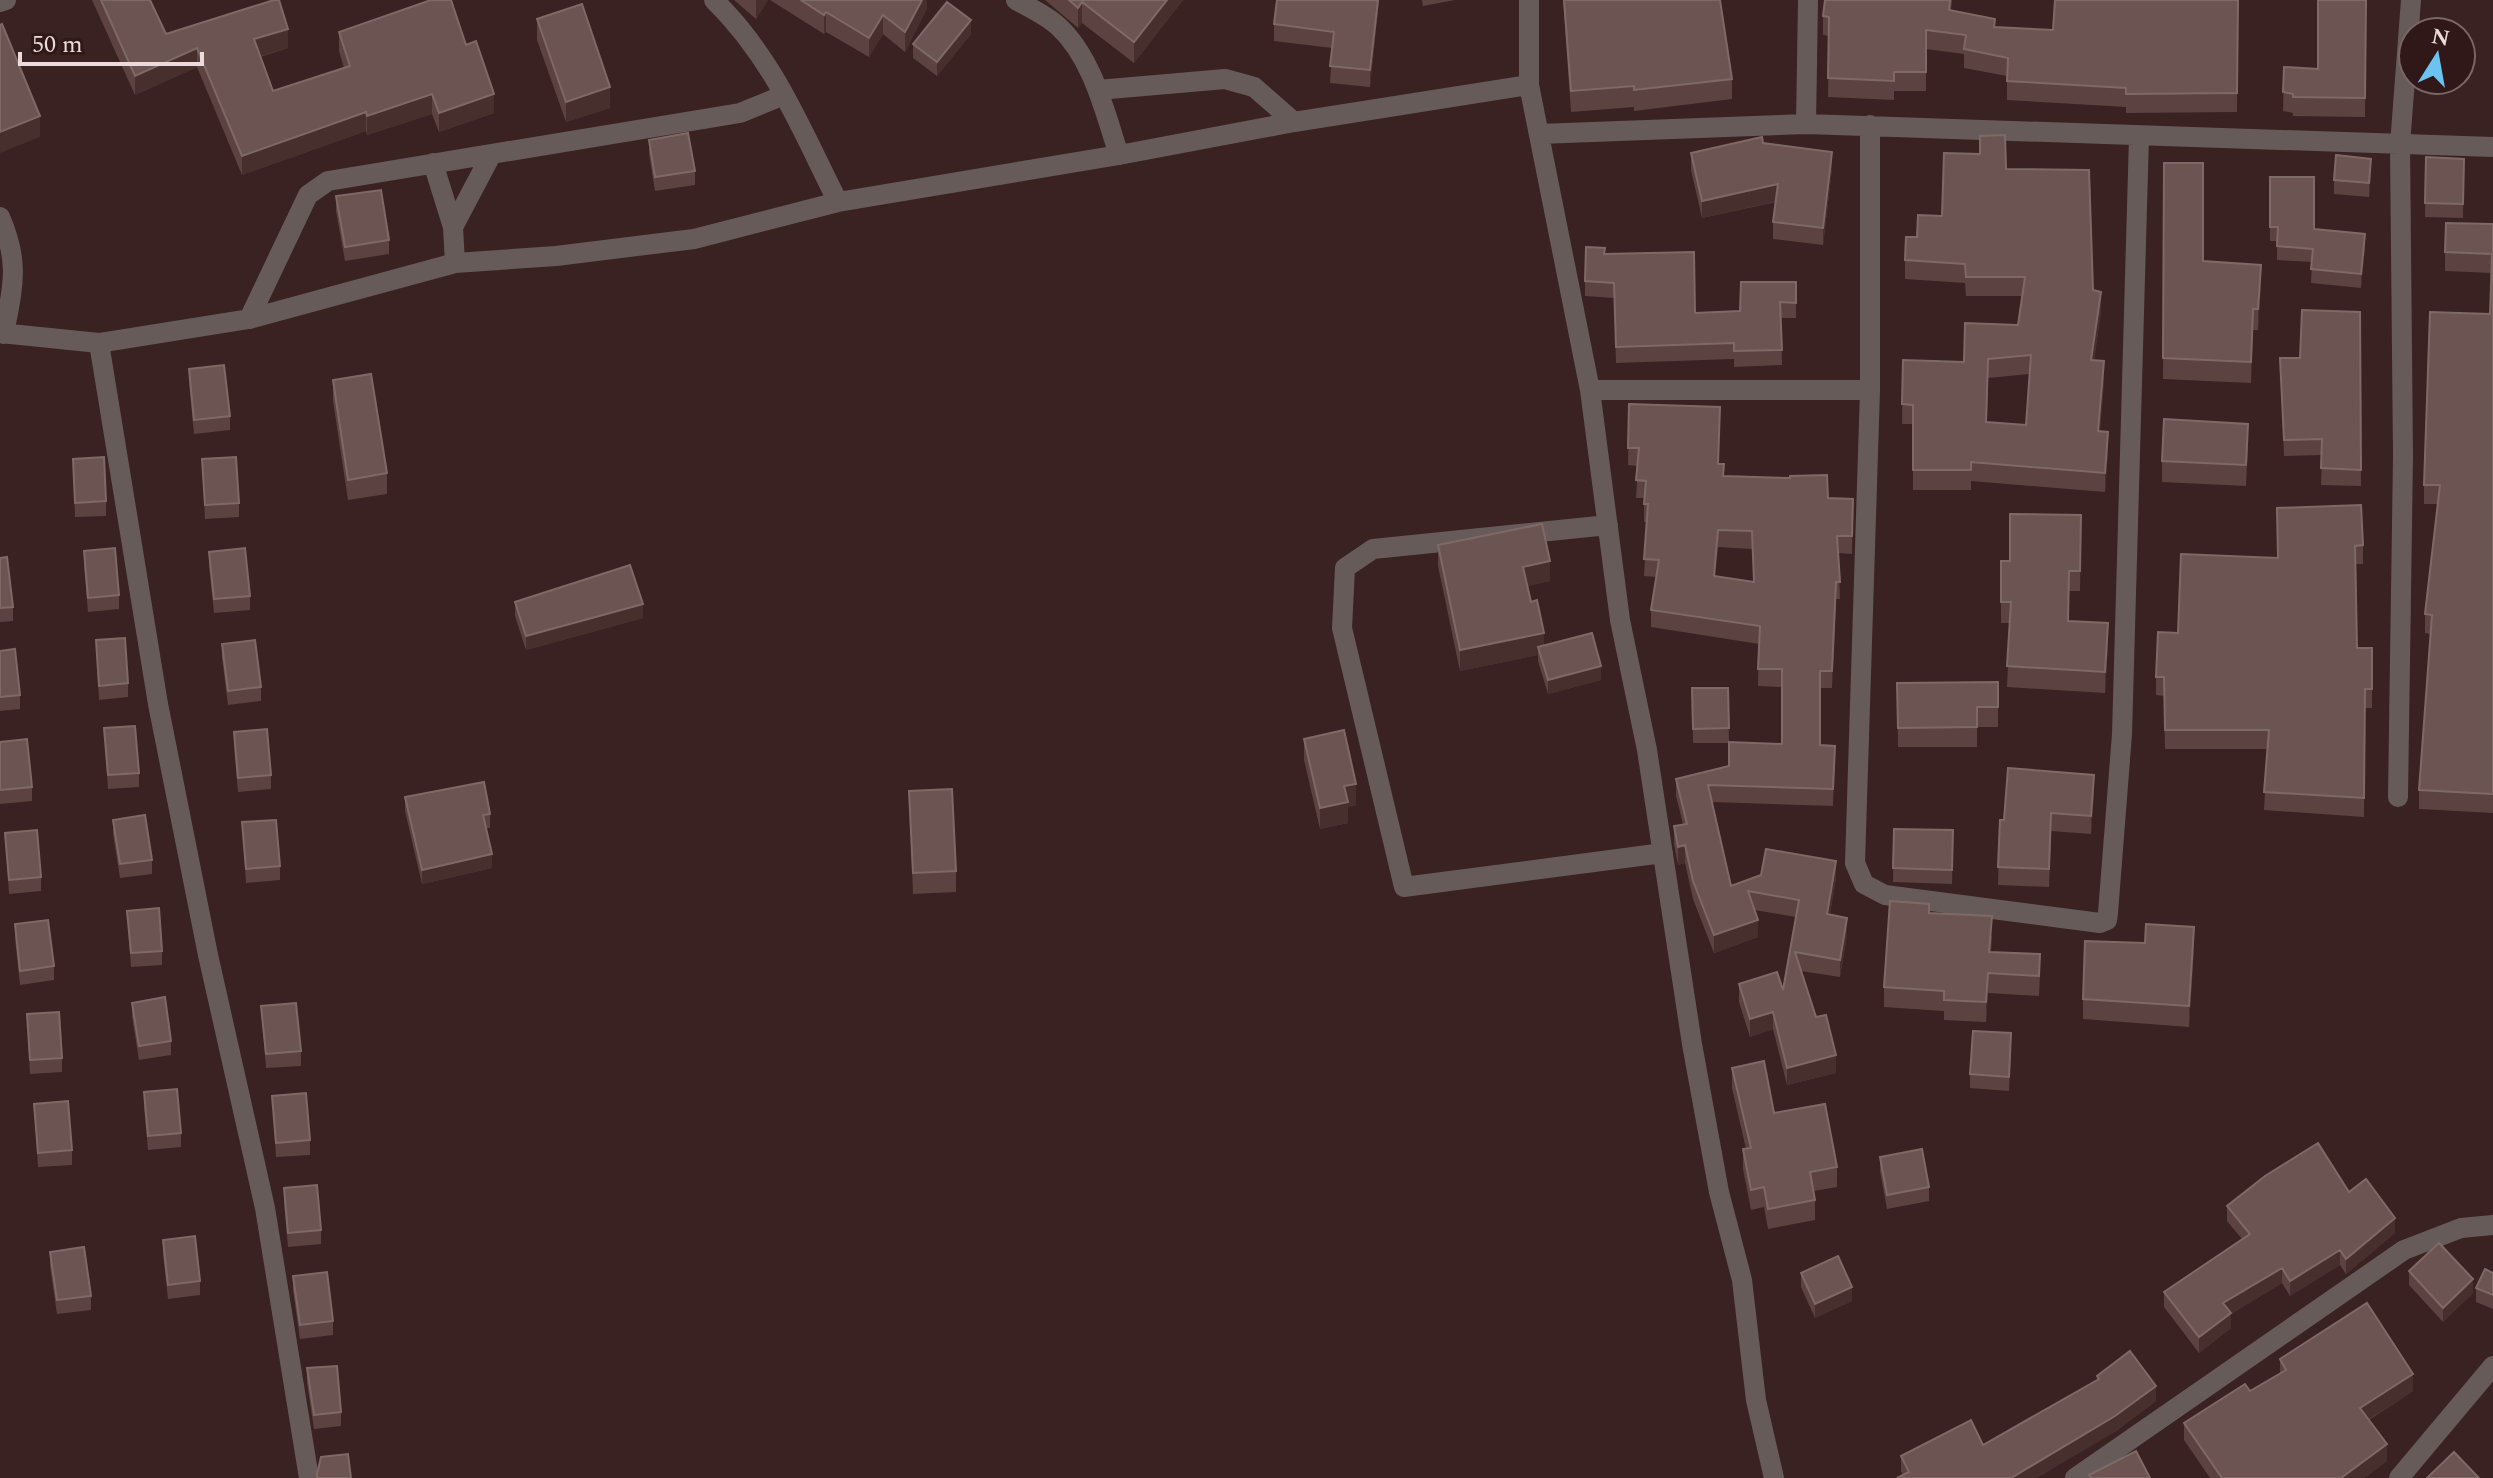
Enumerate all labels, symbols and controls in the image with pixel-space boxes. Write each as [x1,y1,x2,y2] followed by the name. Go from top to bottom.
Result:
[20,16,202,66] scale bar
[2397,16,2477,96] north arrow
[2429,20,2453,56] text: N
[32,27,83,63] text: 50 m

